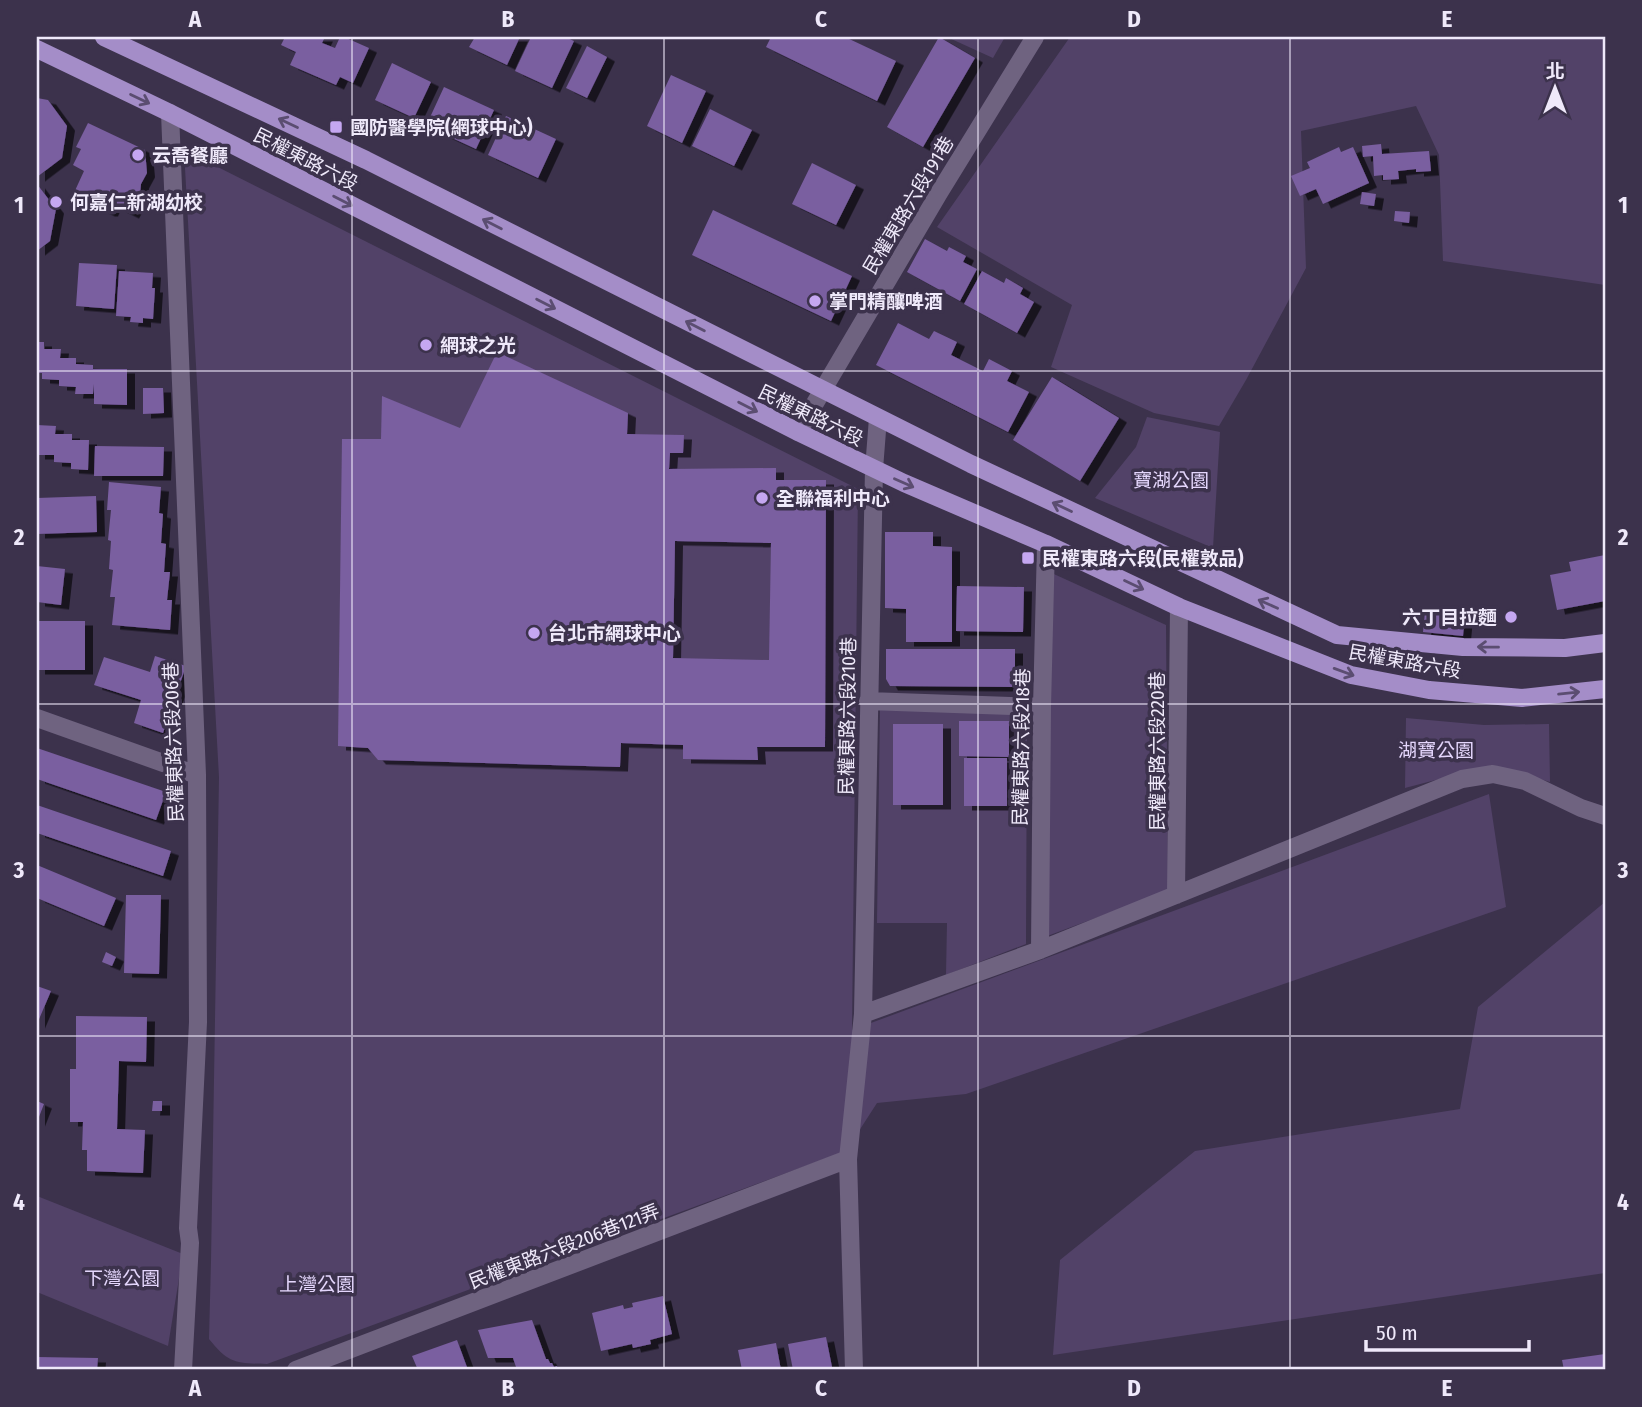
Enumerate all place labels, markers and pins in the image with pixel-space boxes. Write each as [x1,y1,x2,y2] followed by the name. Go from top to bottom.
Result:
[350,116,533,139] place label: 國防醫學院(網球中心)
[328,119,344,135] marker: 國防醫學院(網球中心)
[152,144,228,167] place label: 云喬餐廳
[130,147,146,163] marker: 云喬餐廳
[70,191,203,214] place label: 何嘉仁新湖幼校
[48,194,64,210] marker: 何嘉仁新湖幼校
[829,290,943,313] place label: 掌門精釀啤酒
[807,293,823,309] marker: 掌門精釀啤酒
[440,334,516,357] place label: 網球之光
[418,337,434,353] marker: 網球之光
[776,487,890,510] place label: 全聯福利中心
[754,490,770,506] marker: 全聯福利中心
[1042,547,1244,570] place label: 民權東路六段(民權敦品)
[1020,550,1036,566] marker: 民權東路六段(民權敦品)
[1402,606,1497,629] place label: 六丁目拉麵
[1503,609,1519,625] marker: 六丁目拉麵
[548,622,681,645] place label: 台北市網球中心
[526,625,542,641] marker: 台北市網球中心

